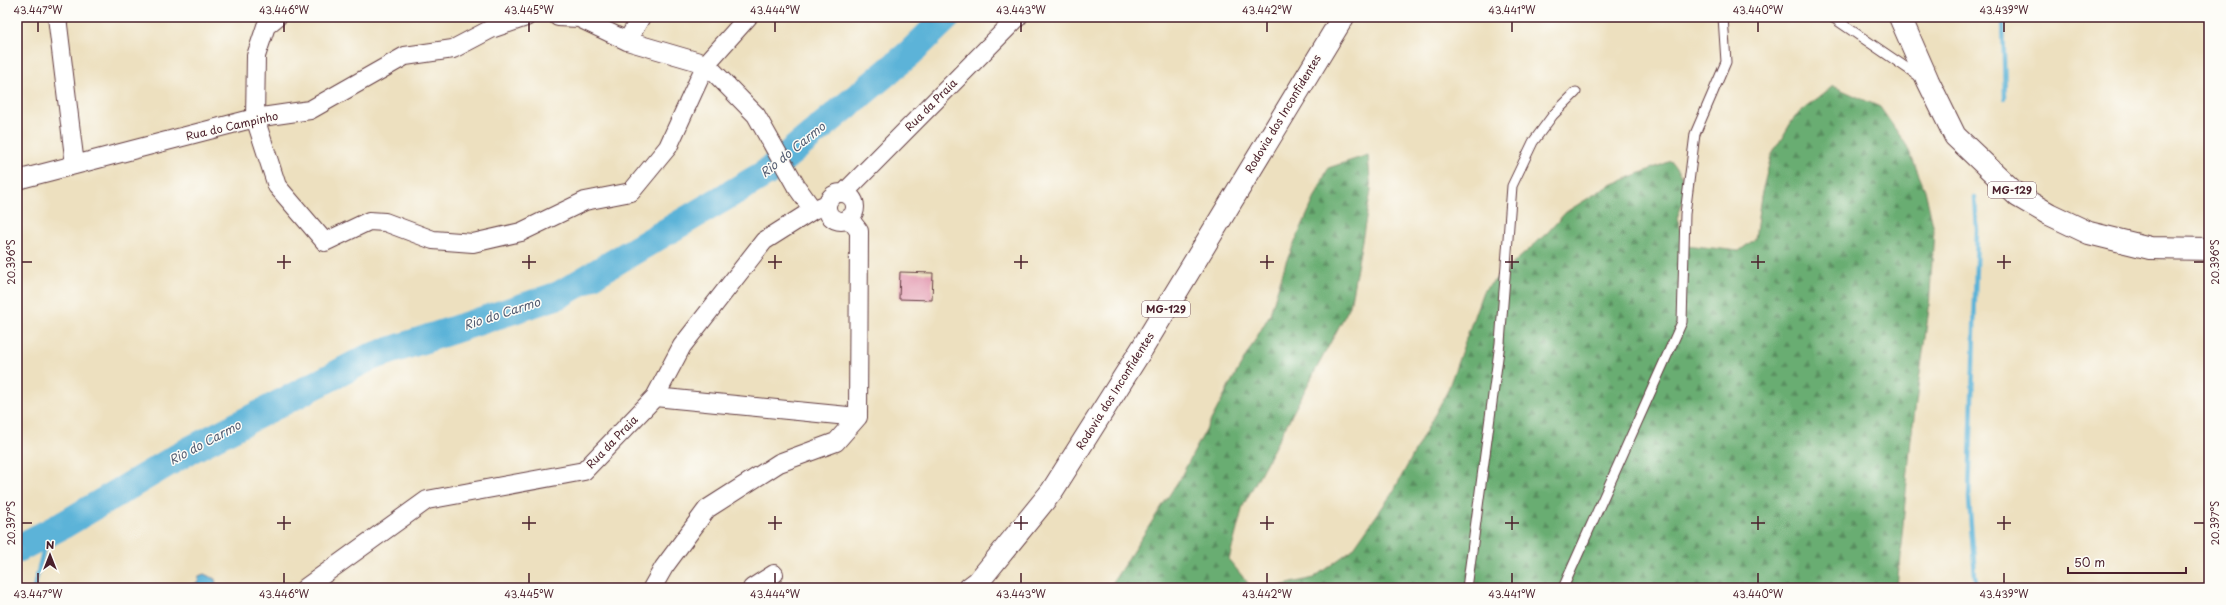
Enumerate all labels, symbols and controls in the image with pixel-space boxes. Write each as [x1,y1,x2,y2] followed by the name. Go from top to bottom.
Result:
[14,2,63,17] text: 43.447°W
[259,2,310,17] text: 43.446°W
[504,2,554,17] text: 43.445°W
[750,2,801,17] text: 43.444°W
[996,2,1047,17] text: 43.443°W
[1242,2,1293,17] text: 43.442°W
[1488,2,1536,17] text: 43.441°W
[1733,2,1784,17] text: 43.440°W
[1980,2,2029,17] text: 43.439°W
[1240,51,1325,176] street label: Rodovia dos Inconfidentes
[901,74,961,135] street label: Rua da Praia
[184,107,280,144] street label: Rua do Campinho
[756,117,830,181] water label: Rio do Carmo
[1988,182,2036,198] road number: MG-129
[3,239,18,285] text: 20.396°S
[2207,239,2222,285] text: 20.396°S
[461,292,543,334] water label: Rio do Carmo
[1142,301,1190,317] road number: MG-129
[1071,329,1158,453] street label: Rodovia dos Inconfidentes
[582,411,641,472] street label: Rua da Praia
[165,415,245,469] water label: Rio do Carmo
[3,501,18,545] text: 20.397°S
[2207,501,2222,545] text: 20.397°S
[30,535,70,575] north arrow
[46,536,55,553] text: N
[2068,549,2186,575] scale bar
[2074,553,2105,571] text: 50 m
[14,586,63,601] text: 43.447°W
[259,586,310,601] text: 43.446°W
[504,586,554,601] text: 43.445°W
[750,586,801,601] text: 43.444°W
[996,586,1047,601] text: 43.443°W
[1242,586,1293,601] text: 43.442°W
[1488,586,1536,601] text: 43.441°W
[1733,586,1784,601] text: 43.440°W
[1980,586,2029,601] text: 43.439°W

